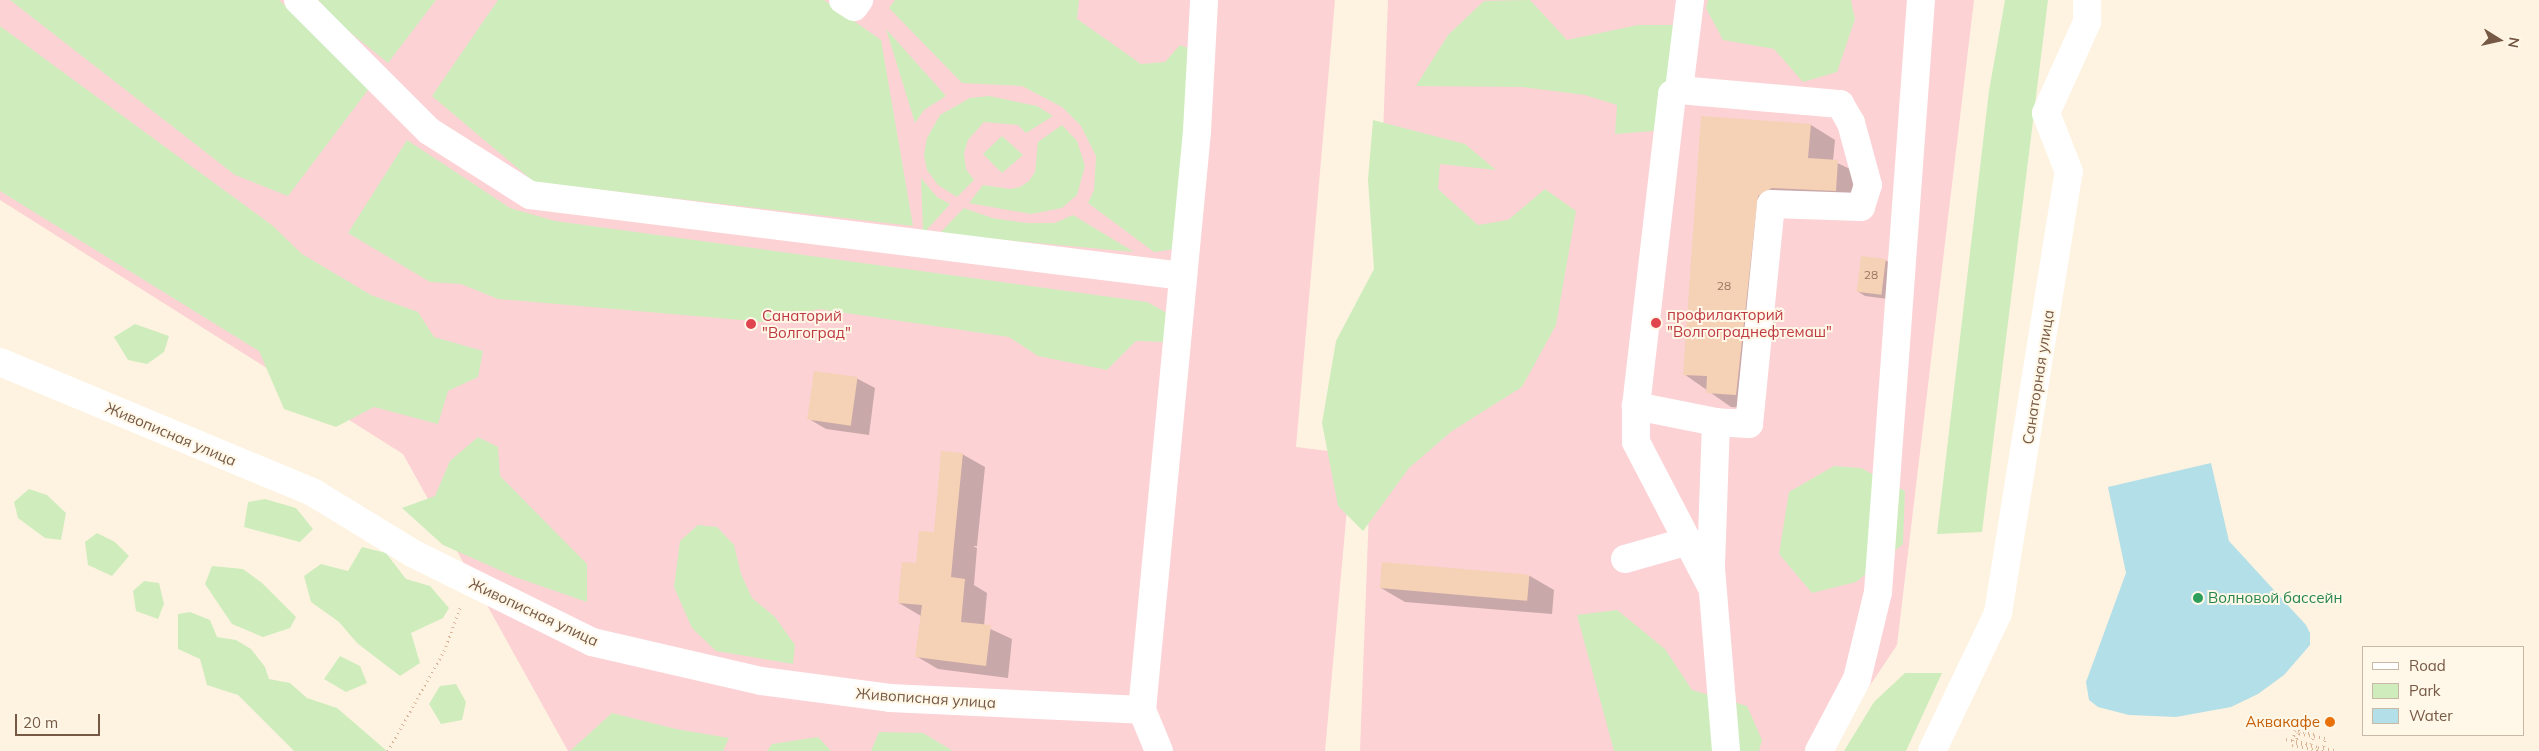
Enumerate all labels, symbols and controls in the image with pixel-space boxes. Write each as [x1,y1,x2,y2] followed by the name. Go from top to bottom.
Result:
[2474,15,2524,65] north arrow
[2504,36,2524,49] text: N
[1864,268,1878,282] house number: 28
[1717,279,1731,293] house number: 28
[1667,305,1832,340] place label: профилакторий "Волгограднефтемаш"
[762,306,851,341] place label: Санаторий "Волгоград"
[2018,308,2058,446] street label: Санаторная улица
[1649,316,1663,330] marker: профилакторий "Волгограднефтемаш"
[744,317,758,331] marker: Санаторий "Волгоград"
[103,398,239,470] street label: Живописная улица
[467,574,601,650] street label: Живописная улица
[2208,589,2342,607] place label: Волновой бассейн
[2192,592,2204,604] marker: Волновой бассейн
[2362,646,2524,736] legend
[2409,656,2446,675] text: Road
[2409,681,2441,700] text: Park
[855,684,997,712] street label: Живописная улица
[18,704,102,736] scale bar
[2409,706,2453,725] text: Water
[23,713,58,732] text: 20 m
[2246,713,2320,731] place label: Аквакафе
[2324,716,2336,728] marker: Аквакафе

